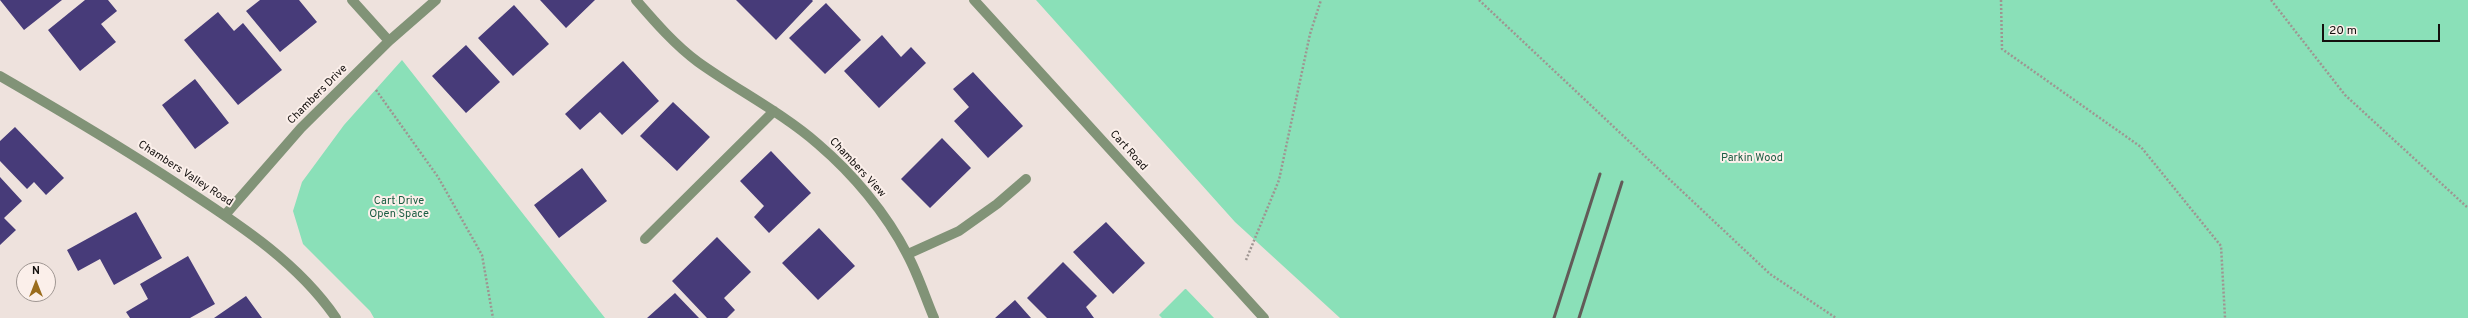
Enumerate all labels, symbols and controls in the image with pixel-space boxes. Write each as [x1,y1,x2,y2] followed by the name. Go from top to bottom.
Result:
[2324,16,2442,42] scale bar
[2329,23,2357,39] text: 20 m
[285,62,351,128] street label: Chambers Drive
[1106,128,1150,174] street label: Cart Road
[826,136,888,200] street label: Chambers View
[135,138,235,210] street label: Chambers Valley Road
[1721,152,1783,166] park label: Parkin Wood
[369,195,429,221] park label: Cart Drive Open Space
[16,262,56,302] north arrow
[32,264,40,278] text: N

